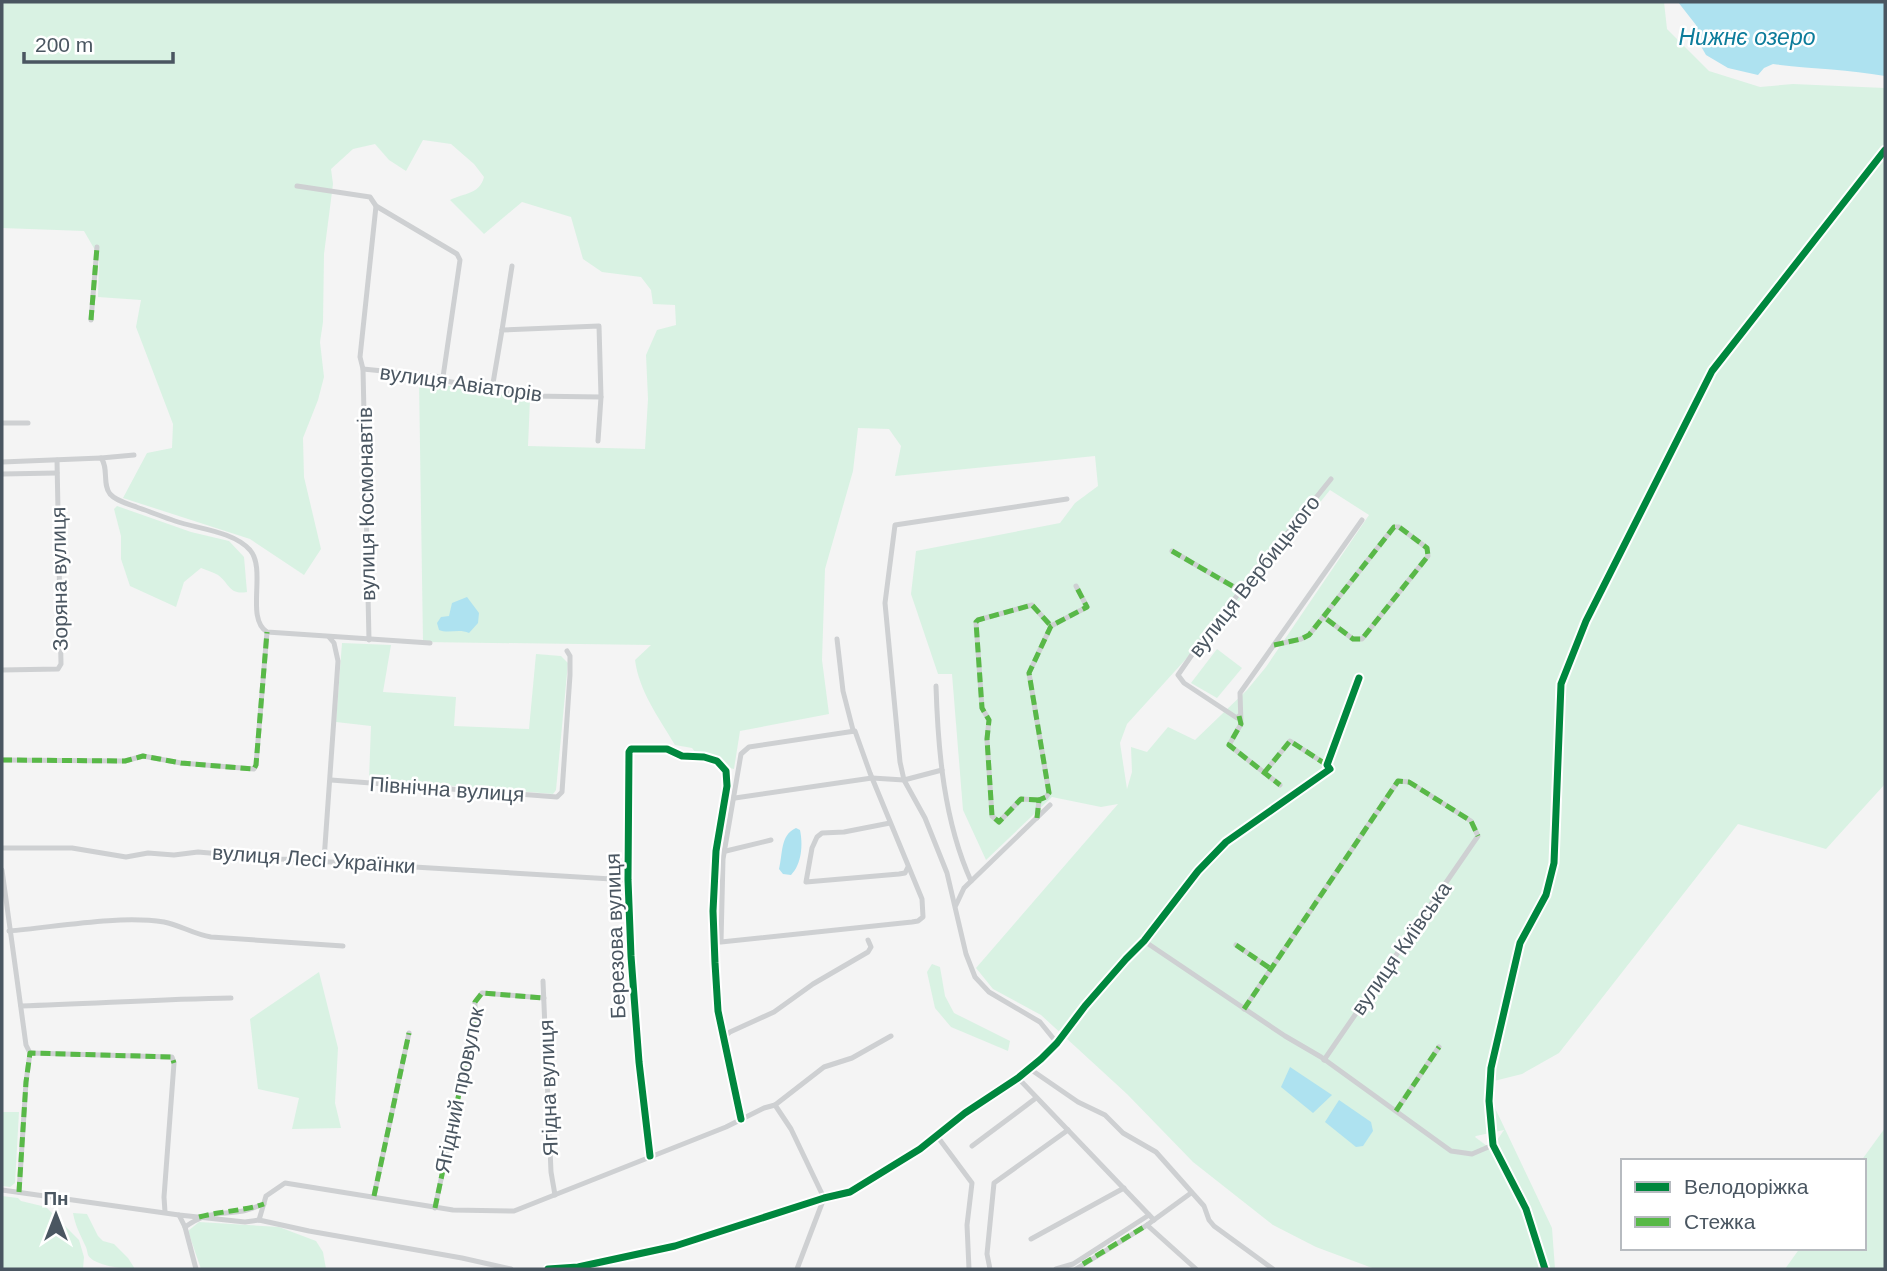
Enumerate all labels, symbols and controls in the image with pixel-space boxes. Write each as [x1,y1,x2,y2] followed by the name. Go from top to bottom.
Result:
[24,21,173,65] scale bar
[1678,24,1816,50] water label: Нижнє озеро
[35,33,93,56] text: 200 m
[378,360,544,406] street label: вулиця Авіаторів
[353,407,379,601] street label: вулиця Космонавтів
[1184,491,1324,661] street label: вулиця Вербицького
[46,507,72,651] street label: Зоряна вулиця
[369,772,525,806] street label: Північна вулиця
[212,840,416,878] street label: вулиця Лесі Українки
[601,853,629,1019] street label: Березова вулиця
[1346,877,1456,1019] street label: вулиця Київська
[430,1004,488,1175] street label: Ягідний провулок
[534,1019,562,1157] street label: Ягідна вулиця
[1621,1159,1866,1250] legend
[1684,1175,1809,1198] text: Велодоріжка
[21,1180,91,1250] north arrow
[43,1188,69,1209] text: Пн
[1684,1210,1756,1233] text: Стежка

